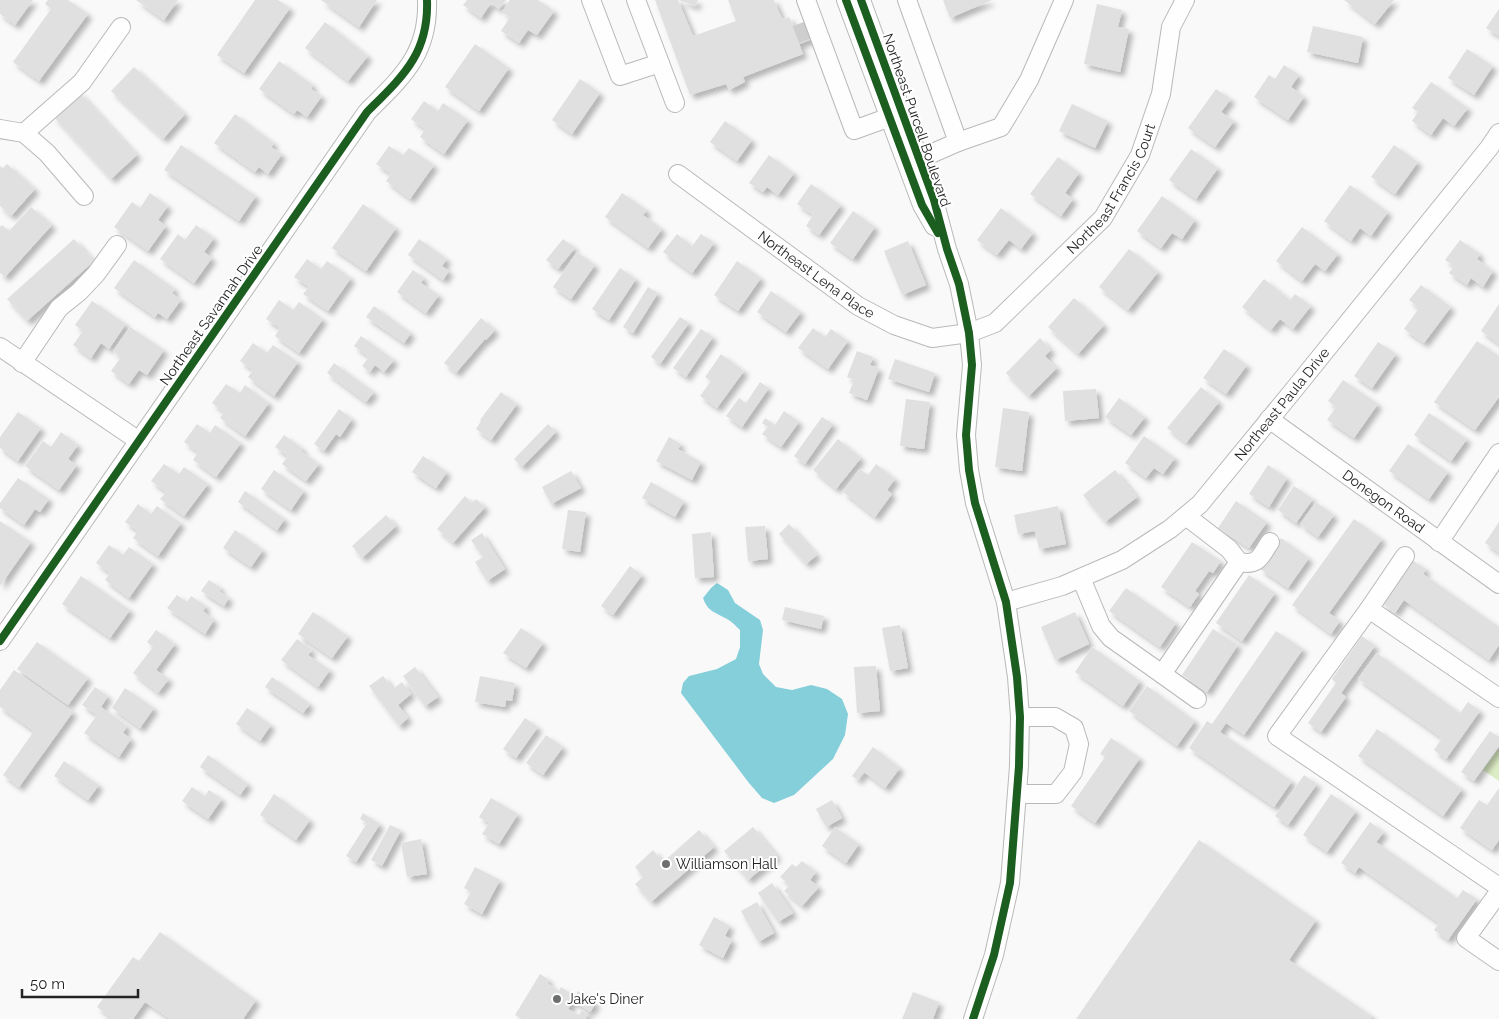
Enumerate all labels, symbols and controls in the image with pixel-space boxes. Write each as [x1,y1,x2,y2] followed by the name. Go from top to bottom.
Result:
[880,31,954,209] street label: Northeast Purcell Boulevard
[1063,121,1158,257] street label: Northeast Francis Court
[755,227,877,321] street label: Northeast Lena Place
[156,242,266,388] street label: Northeast Savannah Drive
[1231,344,1333,464] street label: Northeast Paula Drive
[1339,466,1428,536] street label: Donegon Road
[676,856,777,872] place label: Williamson Hall
[660,858,672,870] marker: Williamson Hall
[22,966,139,998] scale bar
[30,975,65,993] text: 50 m
[567,991,644,1007] place label: Jake's Diner
[551,993,563,1005] marker: Jake's Diner

